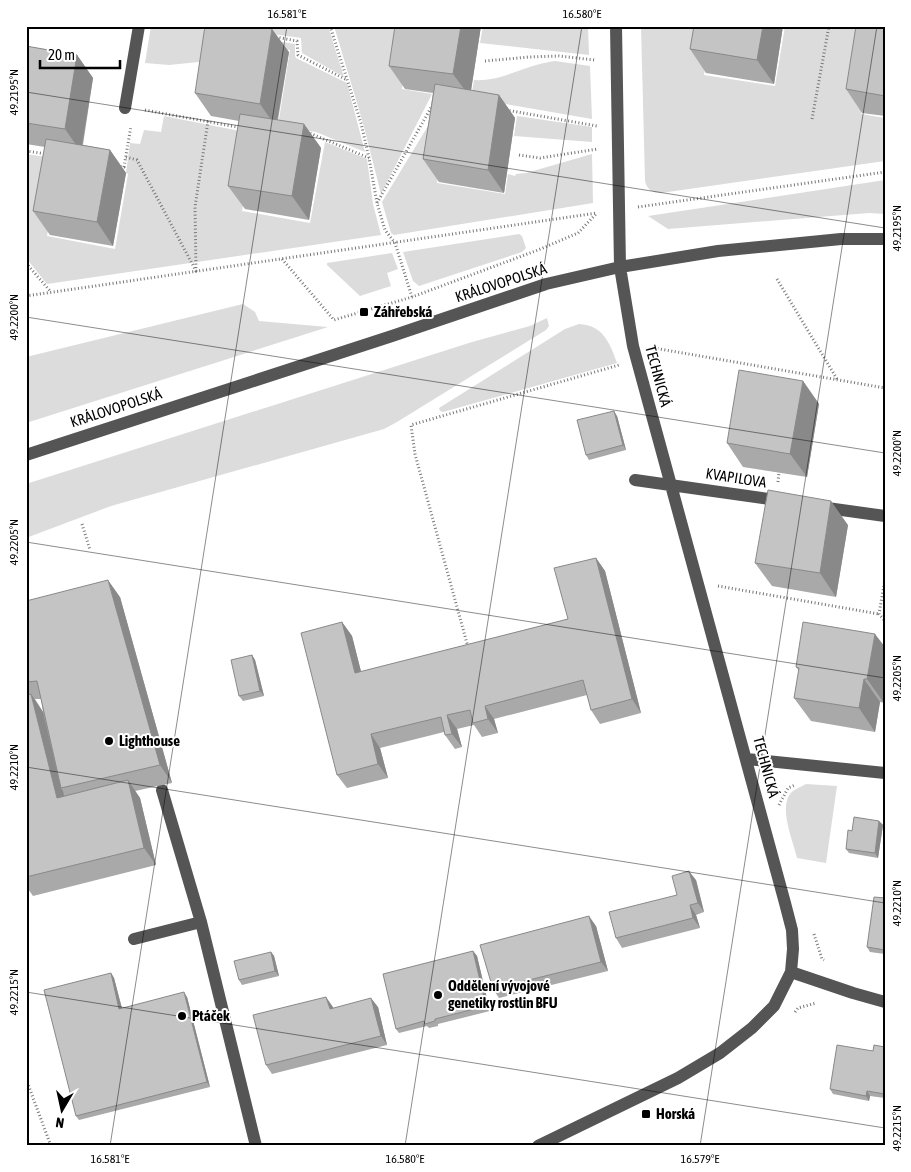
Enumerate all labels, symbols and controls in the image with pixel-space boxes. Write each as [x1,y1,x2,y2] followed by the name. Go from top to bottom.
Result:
[268,7,306,21] text: 16.581°E
[563,7,601,21] text: 16.580°E
[40,38,120,70] scale bar
[48,46,75,63] text: 20 m
[7,69,21,115] text: 49.2195°N
[890,205,904,251] text: 49.2195°N
[453,260,549,305] street label: KRÁLOVOPOLSKÁ
[7,294,21,340] text: 49.2200°N
[374,303,432,320] place label: Záhřebská
[358,306,370,318] marker: Záhřebská
[642,343,675,409] street label: TECHNICKÁ
[68,385,164,430] street label: KRÁLOVOPOLSKÁ
[890,430,904,476] text: 49.2200°N
[704,464,768,491] street label: KVAPILOVA
[7,519,21,565] text: 49.2205°N
[890,655,904,701] text: 49.2205°N
[119,732,180,749] place label: Lighthouse
[750,734,783,800] street label: TECHNICKÁ
[103,735,115,747] marker: Lighthouse
[7,744,21,790] text: 49.2210°N
[890,880,904,926] text: 49.2210°N
[7,969,21,1015] text: 49.2215°N
[448,977,558,1011] place label: Oddělení vývojové genetiky rostlin BFU
[432,989,444,1001] marker: Oddělení vývojové genetiky rostlin BFU
[192,1007,230,1024] place label: Ptáček
[176,1010,188,1022] marker: Ptáček
[38,1084,88,1134] north arrow
[656,1105,695,1122] place label: Horská
[890,1105,904,1151] text: 49.2215°N
[640,1108,652,1120] marker: Horská
[55,1114,65,1131] text: N
[91,1152,129,1166] text: 16.581°E
[386,1152,424,1166] text: 16.580°E
[681,1152,719,1166] text: 16.579°E

